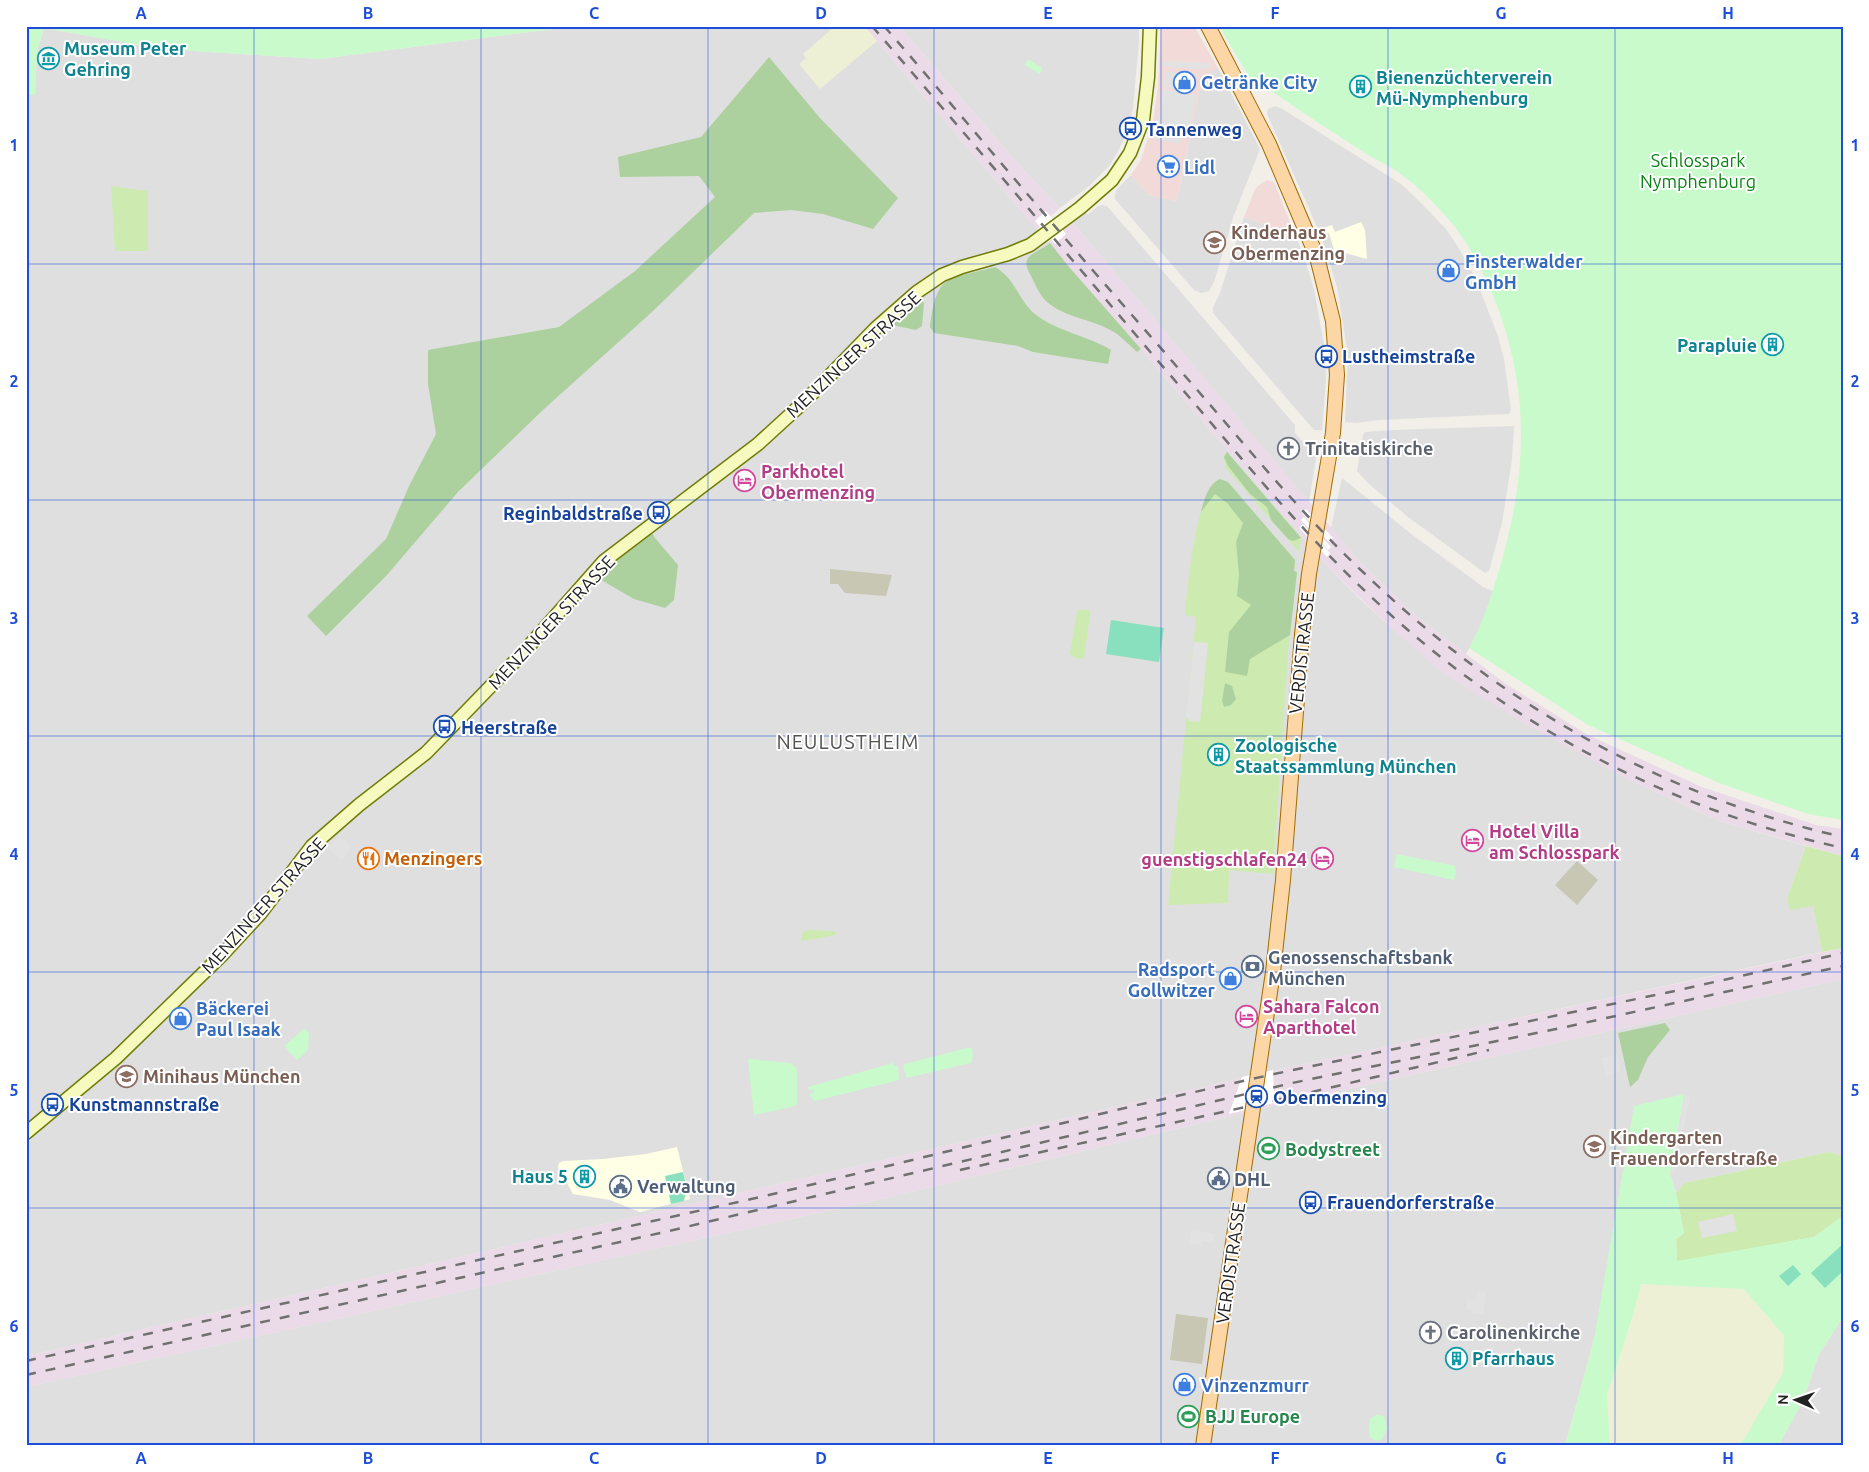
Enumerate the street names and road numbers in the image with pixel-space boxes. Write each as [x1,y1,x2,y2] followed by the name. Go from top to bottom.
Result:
[782,287,924,421] street label: MENZINGER STRASSE
[484,551,618,693] street label: MENZINGER STRASSE
[1285,591,1317,715] street label: VERDISTRASSE
[197,833,329,977] street label: MENZINGER STRASSE
[1212,1201,1248,1325] street label: VERDISTRASSE

